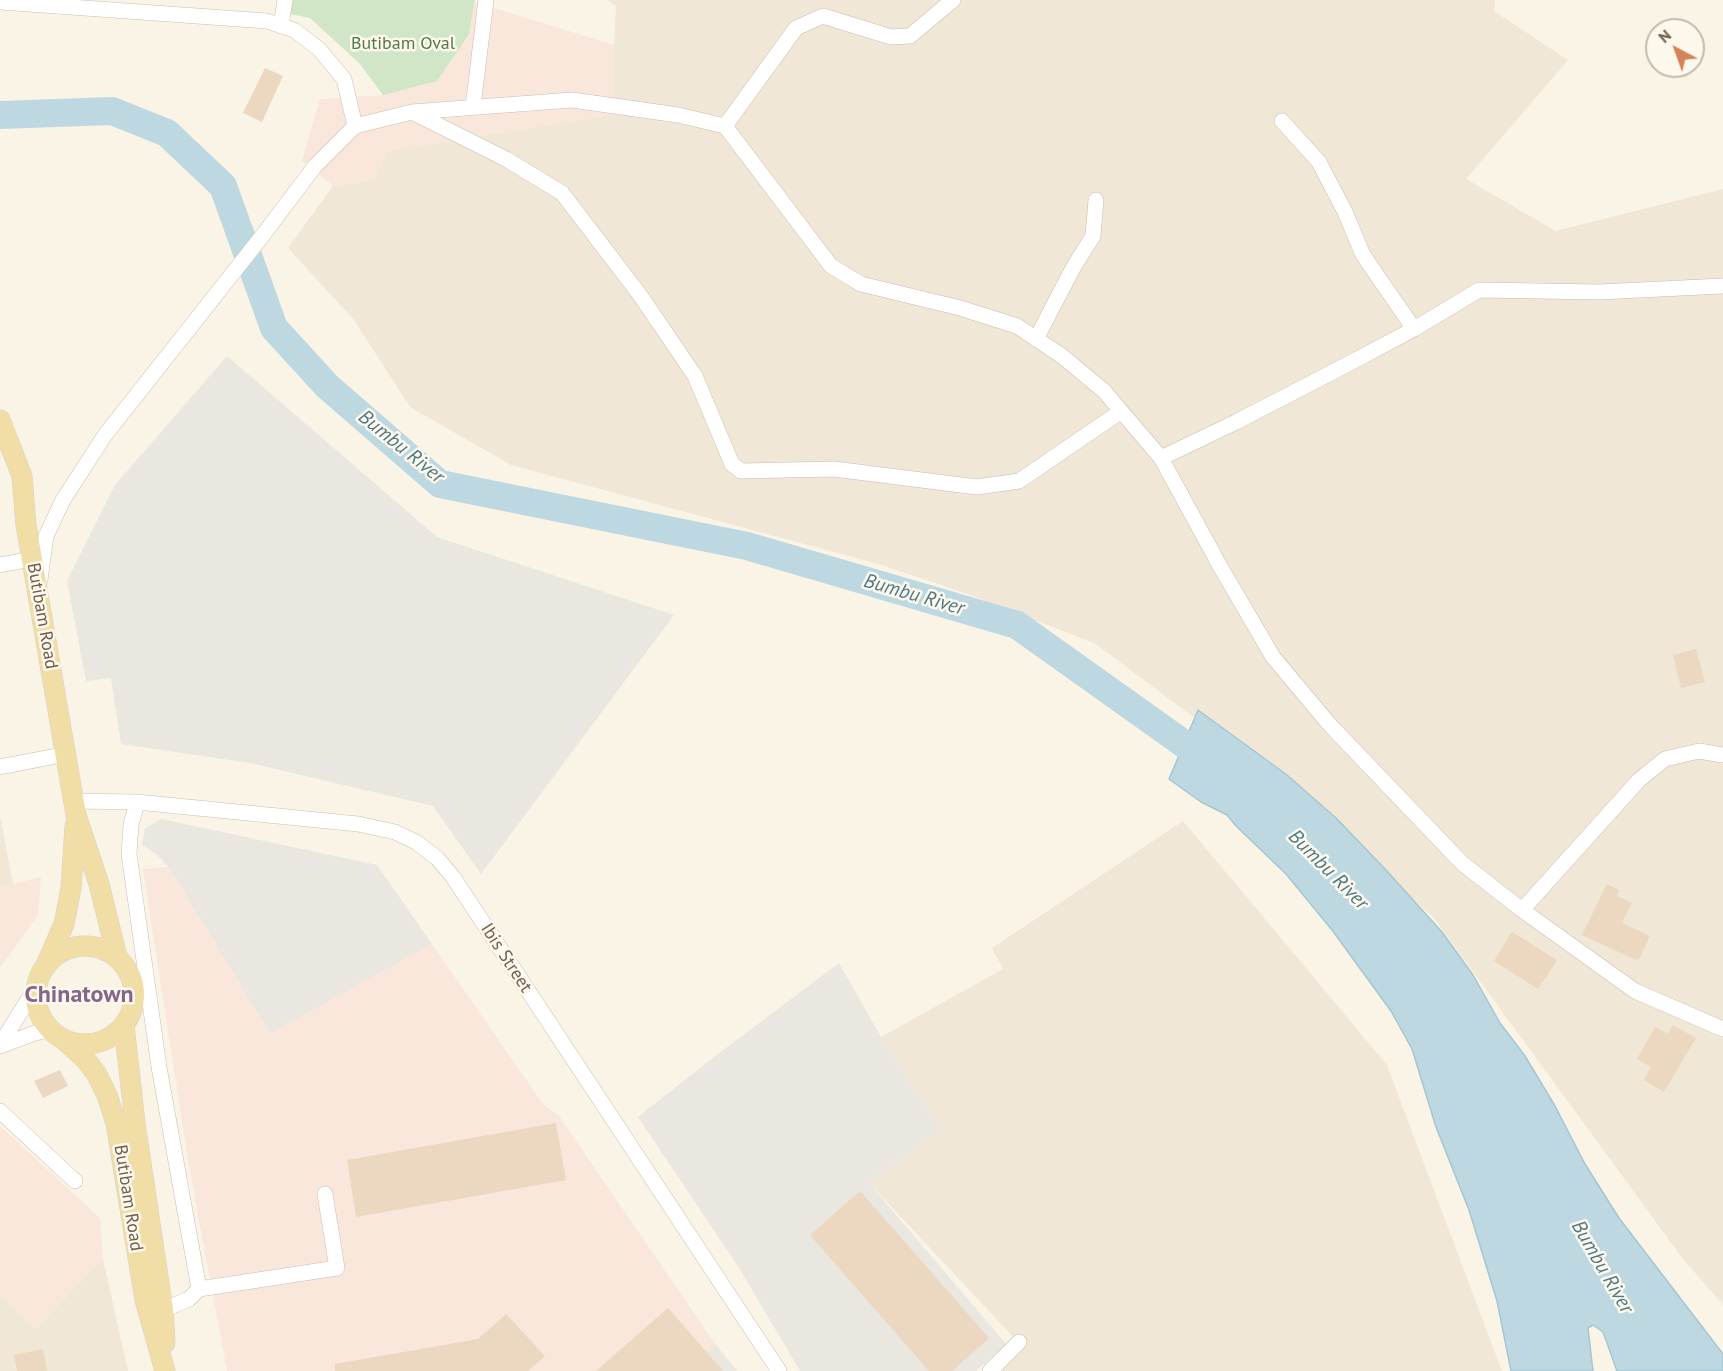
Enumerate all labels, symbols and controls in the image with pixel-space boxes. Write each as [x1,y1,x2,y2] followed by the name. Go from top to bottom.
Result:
[1645,18,1705,78] north arrow
[1654,25,1675,47] text: N
[351,33,455,55] park label: Butibam Oval
[353,405,449,489] water label: Bumbu River
[22,561,62,671] street label: Butibam Road
[861,569,967,621] water label: Bumbu River
[1283,825,1373,915] water label: Bumbu River
[476,919,536,997] street label: Ibis Street
[24,981,134,1009] district label: Chinatown
[109,1143,147,1253] street label: Butibam Road
[1566,1216,1638,1318] water label: Bumbu River

